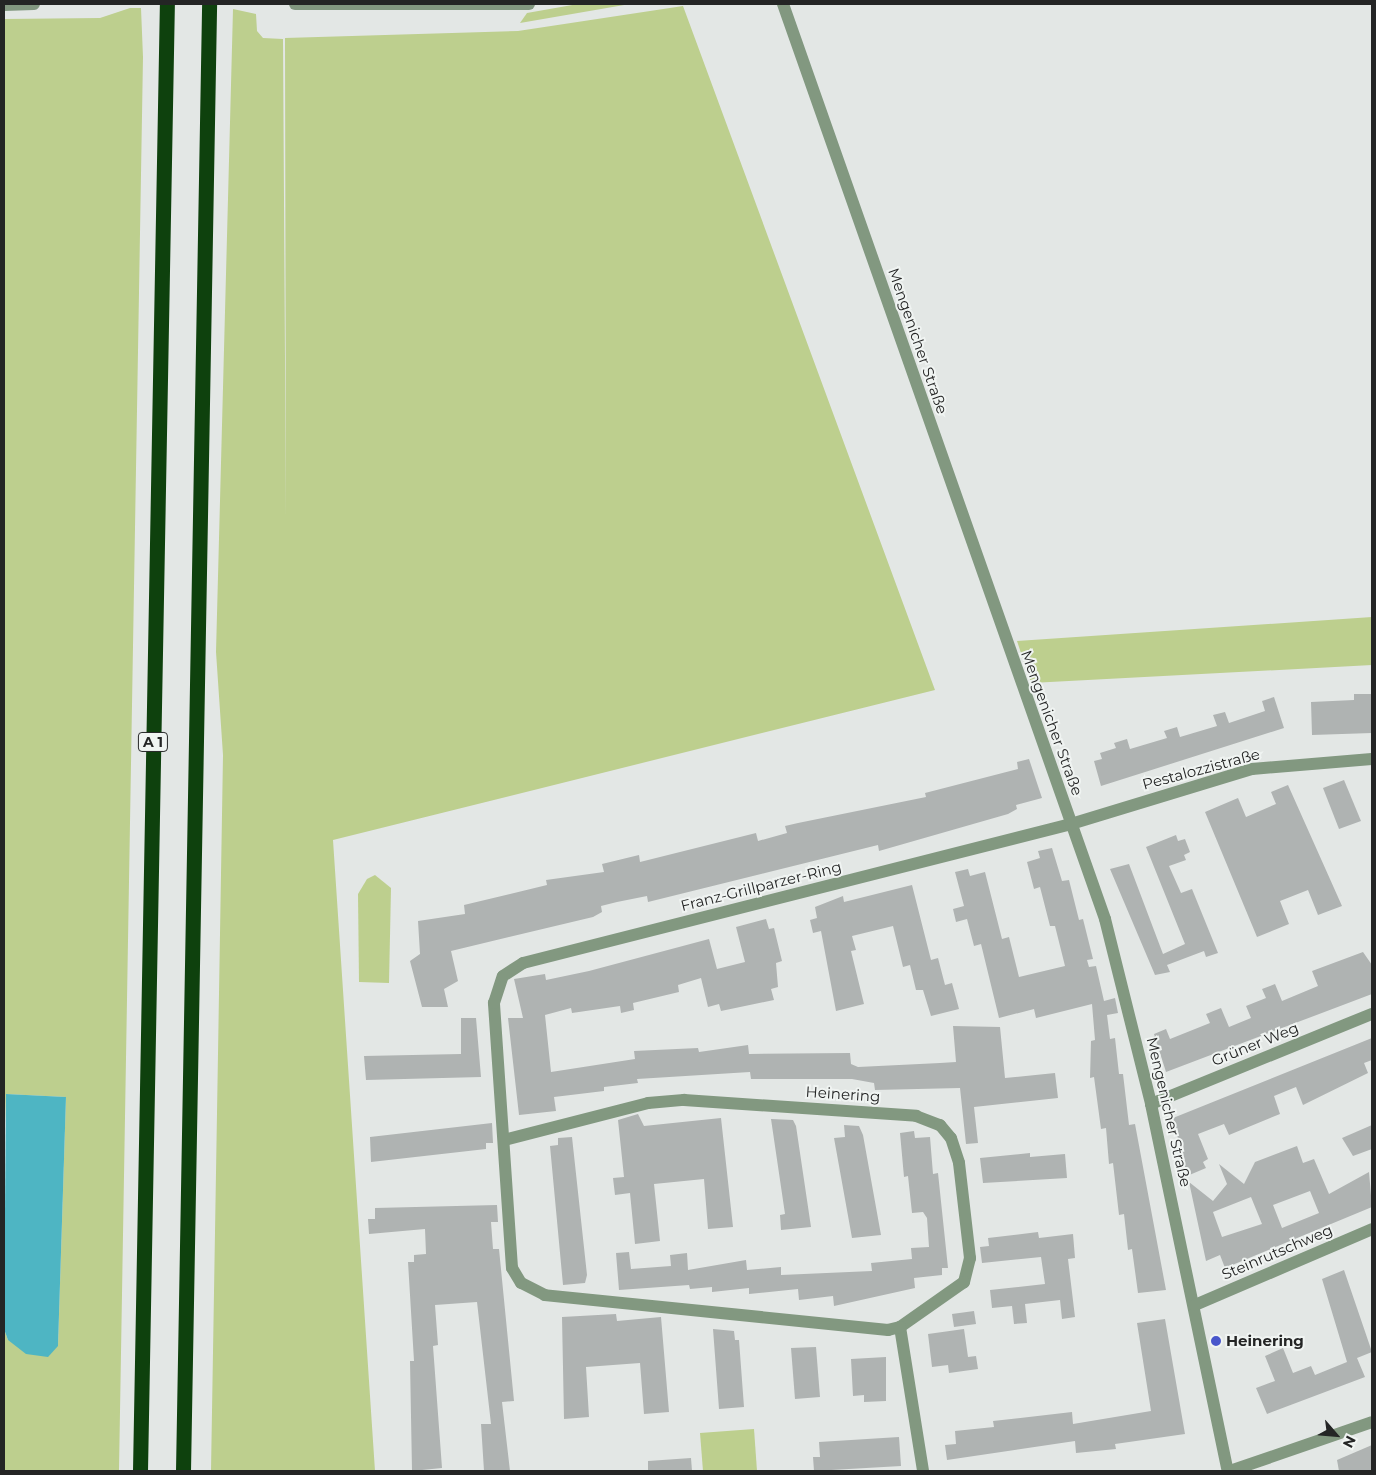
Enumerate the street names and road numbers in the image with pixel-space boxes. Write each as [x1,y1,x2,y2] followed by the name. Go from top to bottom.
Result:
[885,266,951,416] street label: Mengenicher Straße
[1017,648,1087,798] street label: Mengenicher Straße
[137,730,169,754] road number: A 1
[1140,745,1262,793] street label: Pestalozzistraße
[679,857,843,915] street label: Franz-Grillparzer-Ring
[1209,1018,1301,1070] street label: Grüner Weg
[1143,1035,1195,1189] street label: Mengenicher Straße
[805,1082,881,1106] street label: Heinering
[1219,1221,1335,1283] street label: Steinrutschweg

